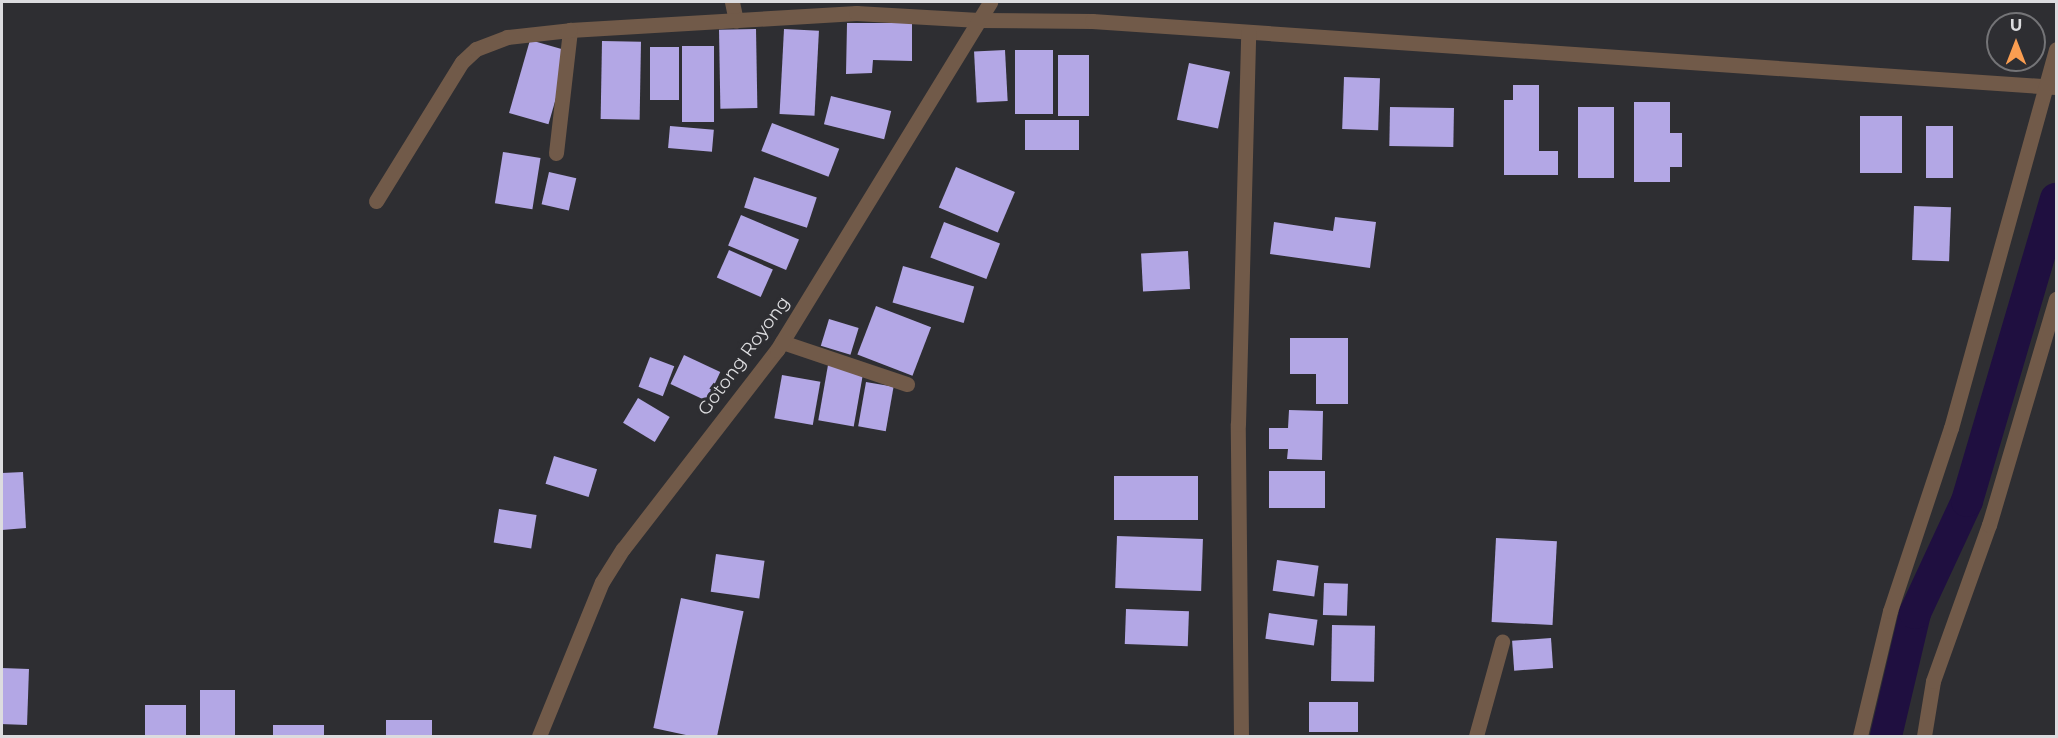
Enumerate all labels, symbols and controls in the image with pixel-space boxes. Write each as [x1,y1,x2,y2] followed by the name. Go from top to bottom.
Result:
[1986,12,2046,72] north arrow
[2010,16,2022,35] text: U
[694,292,794,420] street label: Gotong Royong

